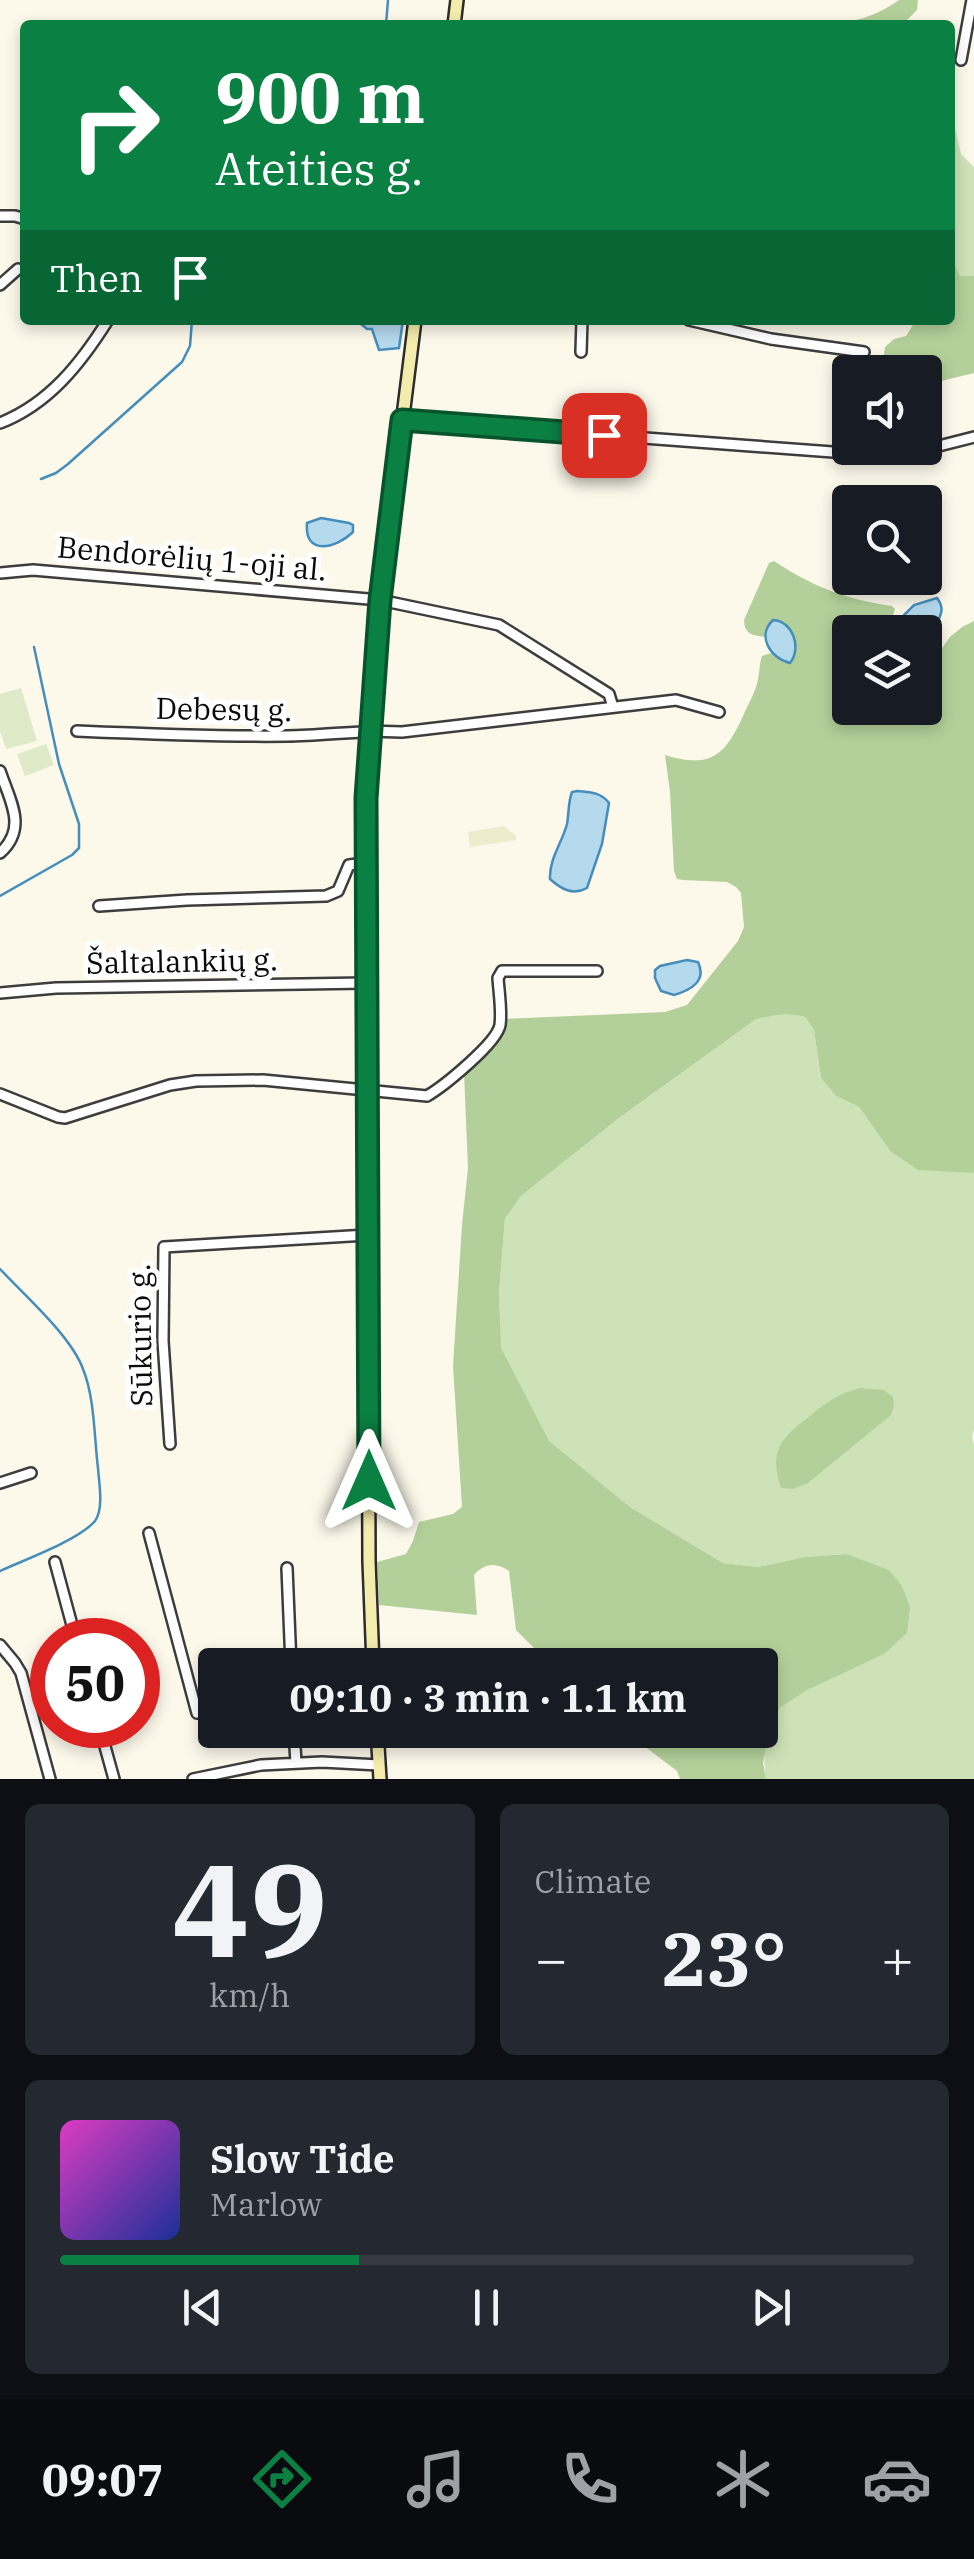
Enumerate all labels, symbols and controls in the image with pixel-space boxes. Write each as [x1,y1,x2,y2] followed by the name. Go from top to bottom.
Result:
[215,51,425,142] text: 900 m
[50,60,180,190] icon: right
[215,139,423,197] text: Ateities g.
[163,250,218,305] icon: arrive
[50,253,143,302] text: Then
[832,355,942,725] map controls
[832,355,942,465] button: sound
[562,393,647,478] pin
[577,408,632,463] icon: arrive
[832,485,942,595] button: search
[56,526,329,589] street label: Bendorėlių 1-oji al.
[832,615,942,725] button: layers
[155,688,293,729] street label: Debesų g.
[86,939,278,982] street label: Šaltalankių g.
[119,1263,160,1407] street label: Sūkurio g.
[317,1429,421,1533] position arrow
[30,1618,160,1748] speed limit sign: 50
[289,1673,687,1722] text: 09:10 · 3 min · 1.1 km
[172,1824,328,1993] text: 49
[535,1860,651,1902] text: Climate
[662,1909,787,2007] text: 23°
[535,1923,568,1994] text: −
[881,1923,914,1994] text: +
[209,1974,290,2016] text: km/h
[210,2134,395,2183] text: Slow Tide
[210,2183,322,2225] text: Marlow
[175,2280,230,2335] icon: previous
[459,2280,514,2335] icon: pause
[744,2280,799,2335] icon: next
[247,2444,317,2514] icon: directions
[401,2444,471,2514] icon: music
[555,2444,625,2514] icon: phone
[708,2444,778,2514] icon: climate
[862,2444,932,2514] icon: car
[42,2450,164,2508] text: 09:07

